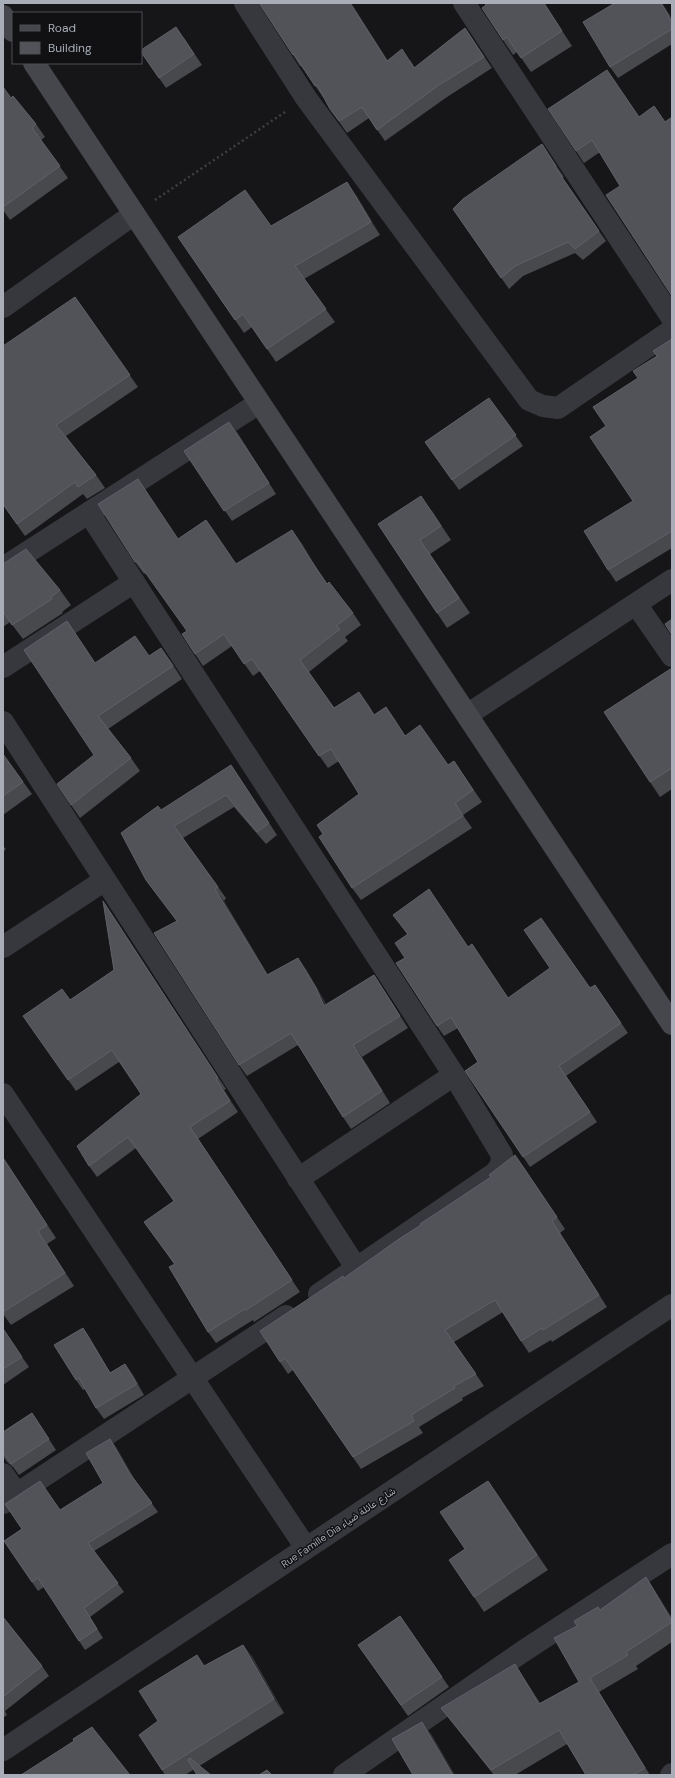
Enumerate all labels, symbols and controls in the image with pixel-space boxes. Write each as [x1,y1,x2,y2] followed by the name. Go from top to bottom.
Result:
[12,12,142,64] legend
[48,20,76,36] text: Road
[48,40,92,56] text: Building
[279,1484,398,1571] street label: Rue Famille Dia شارع عائلة ضياء

